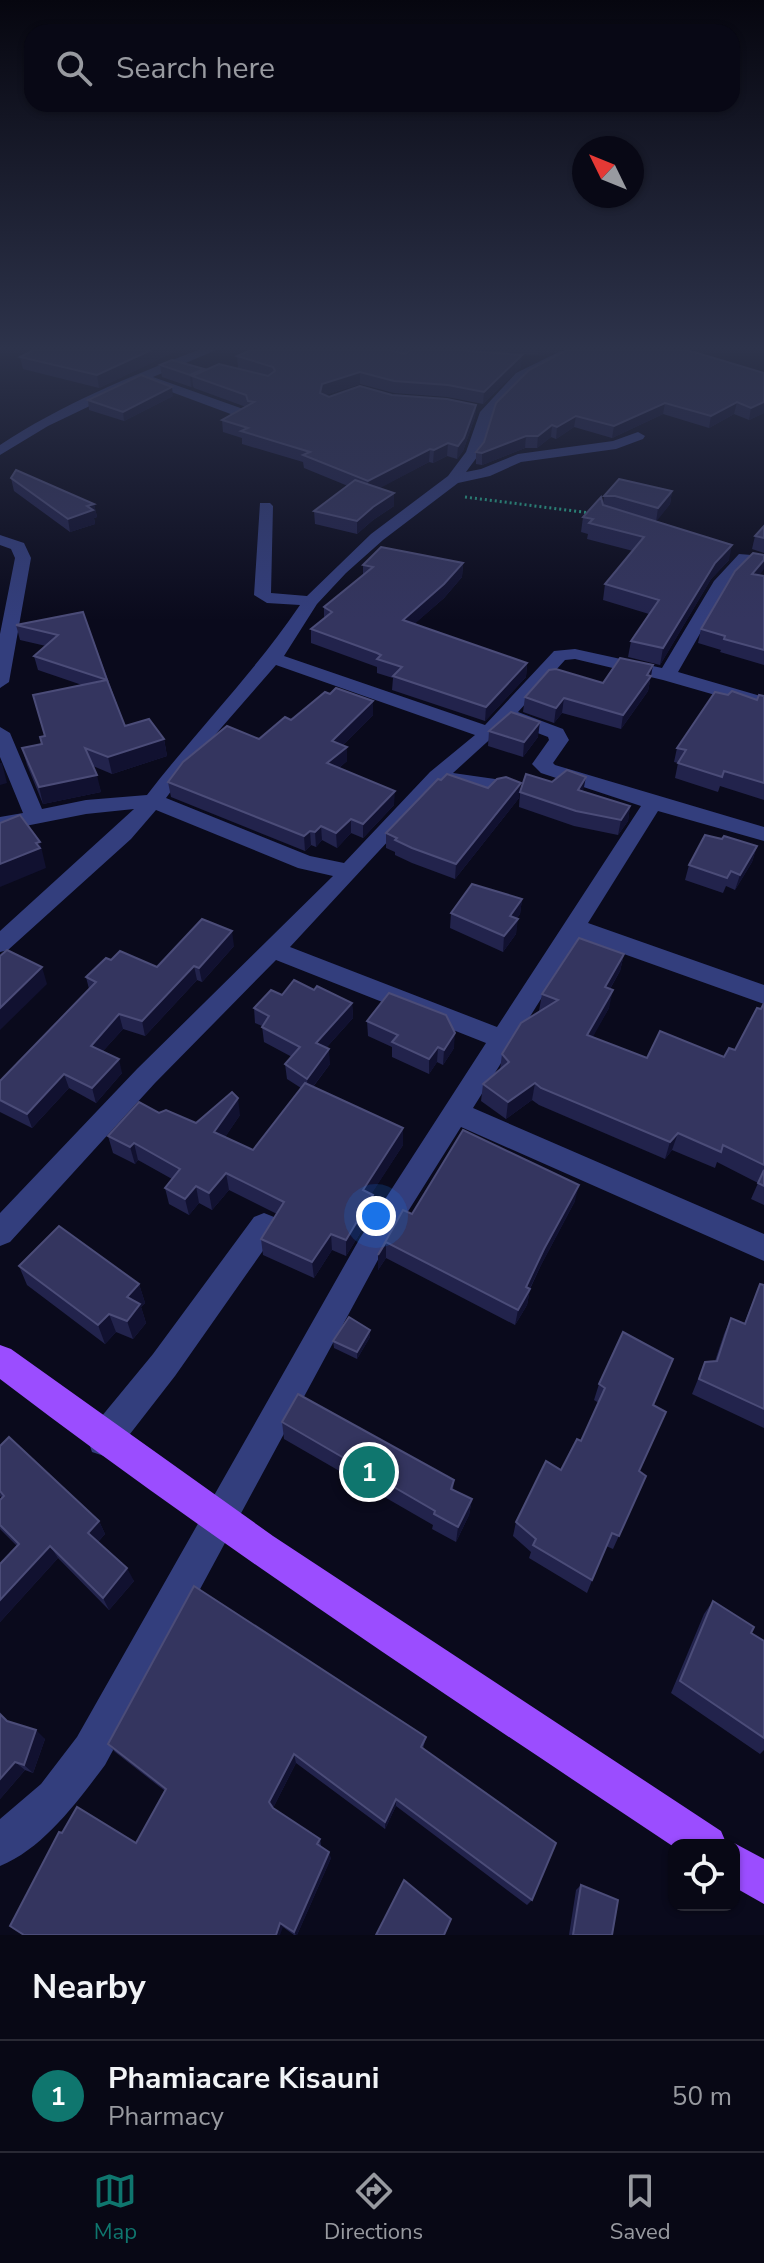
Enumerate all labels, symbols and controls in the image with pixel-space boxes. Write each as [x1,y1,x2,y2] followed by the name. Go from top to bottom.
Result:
[24,24,740,112] search box
[52,46,96,90] icon: search
[116,48,275,89] text: Search here
[572,136,644,208] north arrow
[356,1196,396,1236] your location
[343,1442,395,1502] pin: 1
[668,1839,740,1911] map controls
[668,1839,740,1911] button: locate
[32,1964,146,2010] text: Nearby
[108,2058,379,2099] text: Phamiacare Kisauni
[50,2079,66,2114] text: 1
[672,2079,732,2114] text: 50 m
[108,2099,224,2134] text: Pharmacy
[93,2169,137,2247] tab: Map
[324,2169,423,2247] tab: Directions
[610,2169,671,2247] tab: Saved

